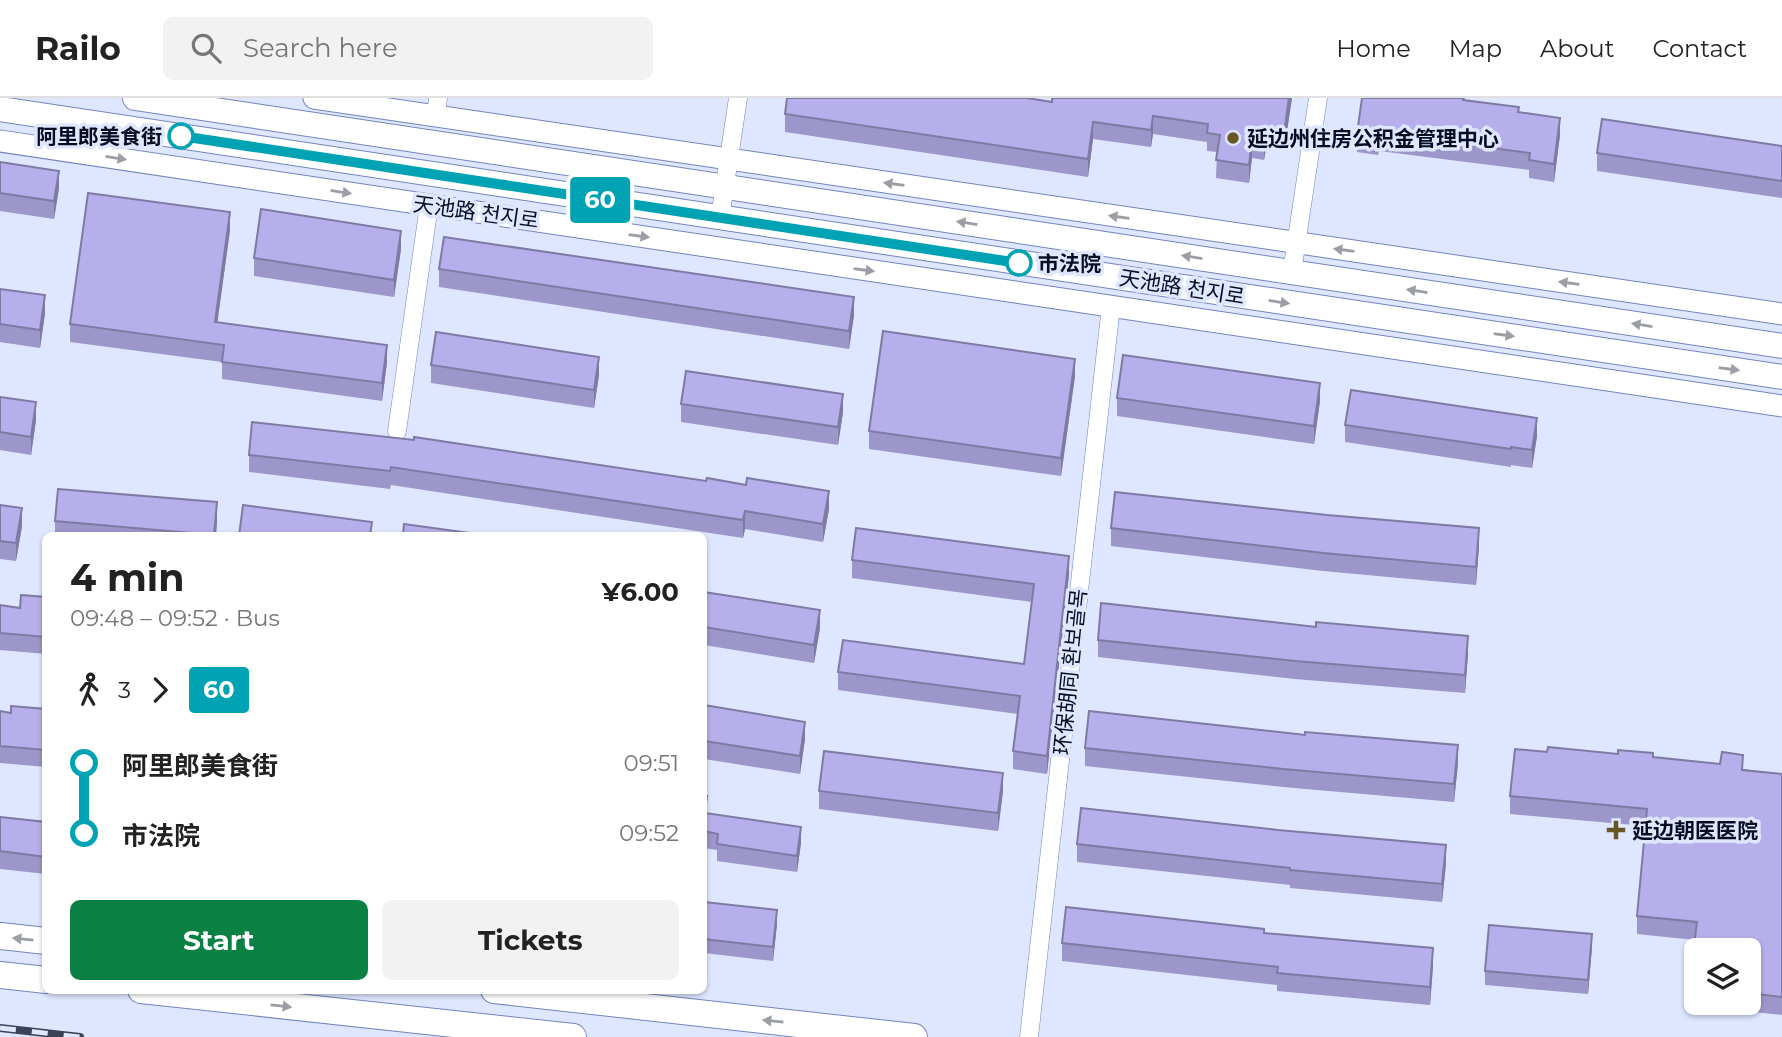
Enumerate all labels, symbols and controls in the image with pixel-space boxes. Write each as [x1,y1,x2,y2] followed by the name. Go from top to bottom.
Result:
[163,17,653,80] search box
[35,28,121,68] text: Railo
[187,29,225,67] icon: search
[243,32,398,64] text: Search here
[1336,34,1411,63] text: Home
[1449,34,1502,63] text: Map
[1540,34,1614,63] text: About
[1652,34,1747,63] text: Contact
[168,123,194,149] marker: 阿里郎美食街
[36,124,162,149] place label: 阿里郎美食街
[1247,126,1499,151] place label: 延边州住房公积金管理中心
[1225,130,1241,146] marker: 延边州住房公积金管理中心
[105,153,127,164] one-way arrow
[568,177,632,223] line badge: 60
[883,178,905,189] one-way arrow
[584,185,616,214] text: 60
[330,186,352,197] one-way arrow
[412,191,540,233] street label: 天池路 천지로
[1108,211,1130,222] one-way arrow
[956,218,978,229] one-way arrow
[628,231,650,242] one-way arrow
[1333,245,1355,256] one-way arrow
[1006,250,1032,276] marker: 市法院
[1038,251,1101,276] place label: 市法院
[1181,251,1203,262] one-way arrow
[853,264,875,275] one-way arrow
[1118,265,1246,309] street label: 天池路 천지로
[1558,277,1580,288] one-way arrow
[1406,285,1428,296] one-way arrow
[1268,297,1290,308] one-way arrow
[1631,319,1653,330] one-way arrow
[1493,330,1515,341] one-way arrow
[1718,364,1740,375] one-way arrow
[70,554,185,601] text: 4 min
[602,576,679,608] text: ¥6.00
[1049,588,1091,756] street label: 环保胡同 환보골목
[70,604,280,632] text: 09:48 – 09:52 · Bus
[70,671,108,709] icon: walk
[141,671,179,709] icon: forward
[203,675,235,704] text: 60
[118,676,131,704] text: 3
[624,749,679,777] text: 09:51
[122,750,278,782] text: 阿里郎美食街
[1632,818,1758,843] place label: 延边朝医医院
[619,819,679,847] text: 09:52
[122,820,200,852] text: 市法院
[1606,820,1626,840] marker: 延边朝医医院
[70,900,368,980] button: Start
[382,900,679,980] button: Tickets
[12,933,34,944] one-way arrow
[1684,938,1761,1015] map controls
[1684,938,1761,1015] button: layers
[271,1000,293,1011] one-way arrow
[762,1016,784,1027] one-way arrow

